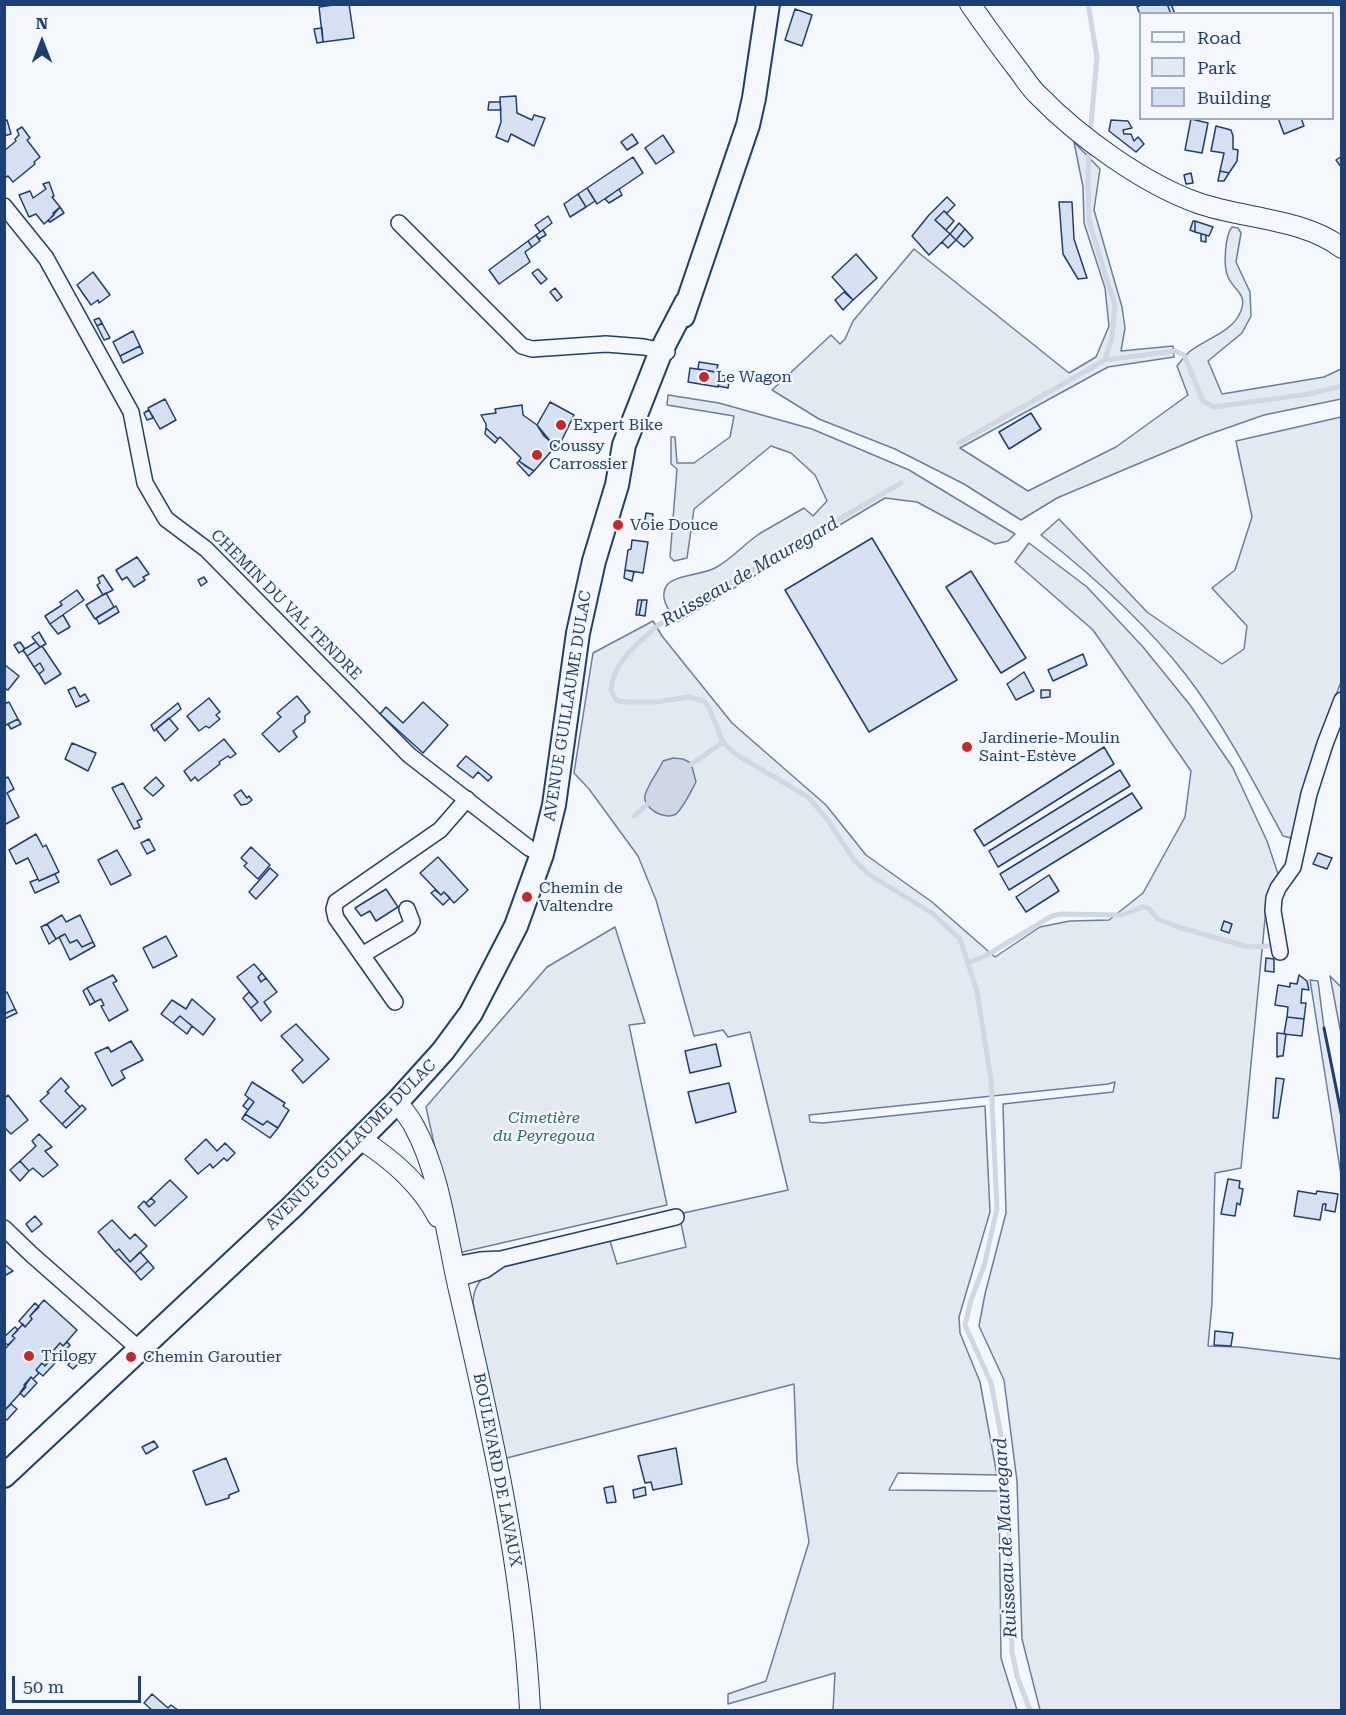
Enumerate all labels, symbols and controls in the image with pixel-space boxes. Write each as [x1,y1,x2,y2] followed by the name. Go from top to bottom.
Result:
[12,12,72,72] north arrow
[1139,12,1334,120] legend
[36,14,48,33] text: N
[1197,27,1241,48] text: Road
[1197,57,1237,78] text: Park
[1197,87,1271,108] text: Building
[716,367,792,387] place label: Le Wagon
[697,370,711,384] marker: Le Wagon
[573,415,663,435] place label: Expert Bike
[554,418,568,432] marker: Expert Bike
[549,436,628,474] place label: Coussy Carrossier
[530,448,544,462] marker: Coussy Carrossier
[658,512,842,632] water label: Ruisseau de Mauregard
[630,515,718,535] place label: Voie Douce
[611,518,625,532] marker: Voie Douce
[207,526,365,684] street label: CHEMIN DU VAL TENDRE
[540,589,596,823] street label: AVENUE GUILLAUME DULAC
[979,728,1120,766] place label: Jardinerie-Moulin Saint-Estève
[960,740,974,754] marker: Jardinerie-Moulin Saint-Estève
[539,878,623,916] place label: Chemin de Valtendre
[520,890,534,904] marker: Chemin de Valtendre
[262,1056,440,1234] street label: AVENUE GUILLAUME DULAC
[493,1108,595,1146] park label: Cimetière du Peyregoua
[41,1346,97,1366] place label: Trilogy
[143,1347,282,1367] place label: Chemin Garoutier
[22,1349,36,1363] marker: Trilogy
[124,1350,138,1364] marker: Chemin Garoutier
[469,1371,525,1569] street label: BOULEVARD DE LAVAUX
[990,1437,1022,1639] water label: Ruisseau de Mauregard
[15,1664,144,1702] scale bar
[23,1676,64,1697] text: 50 m

